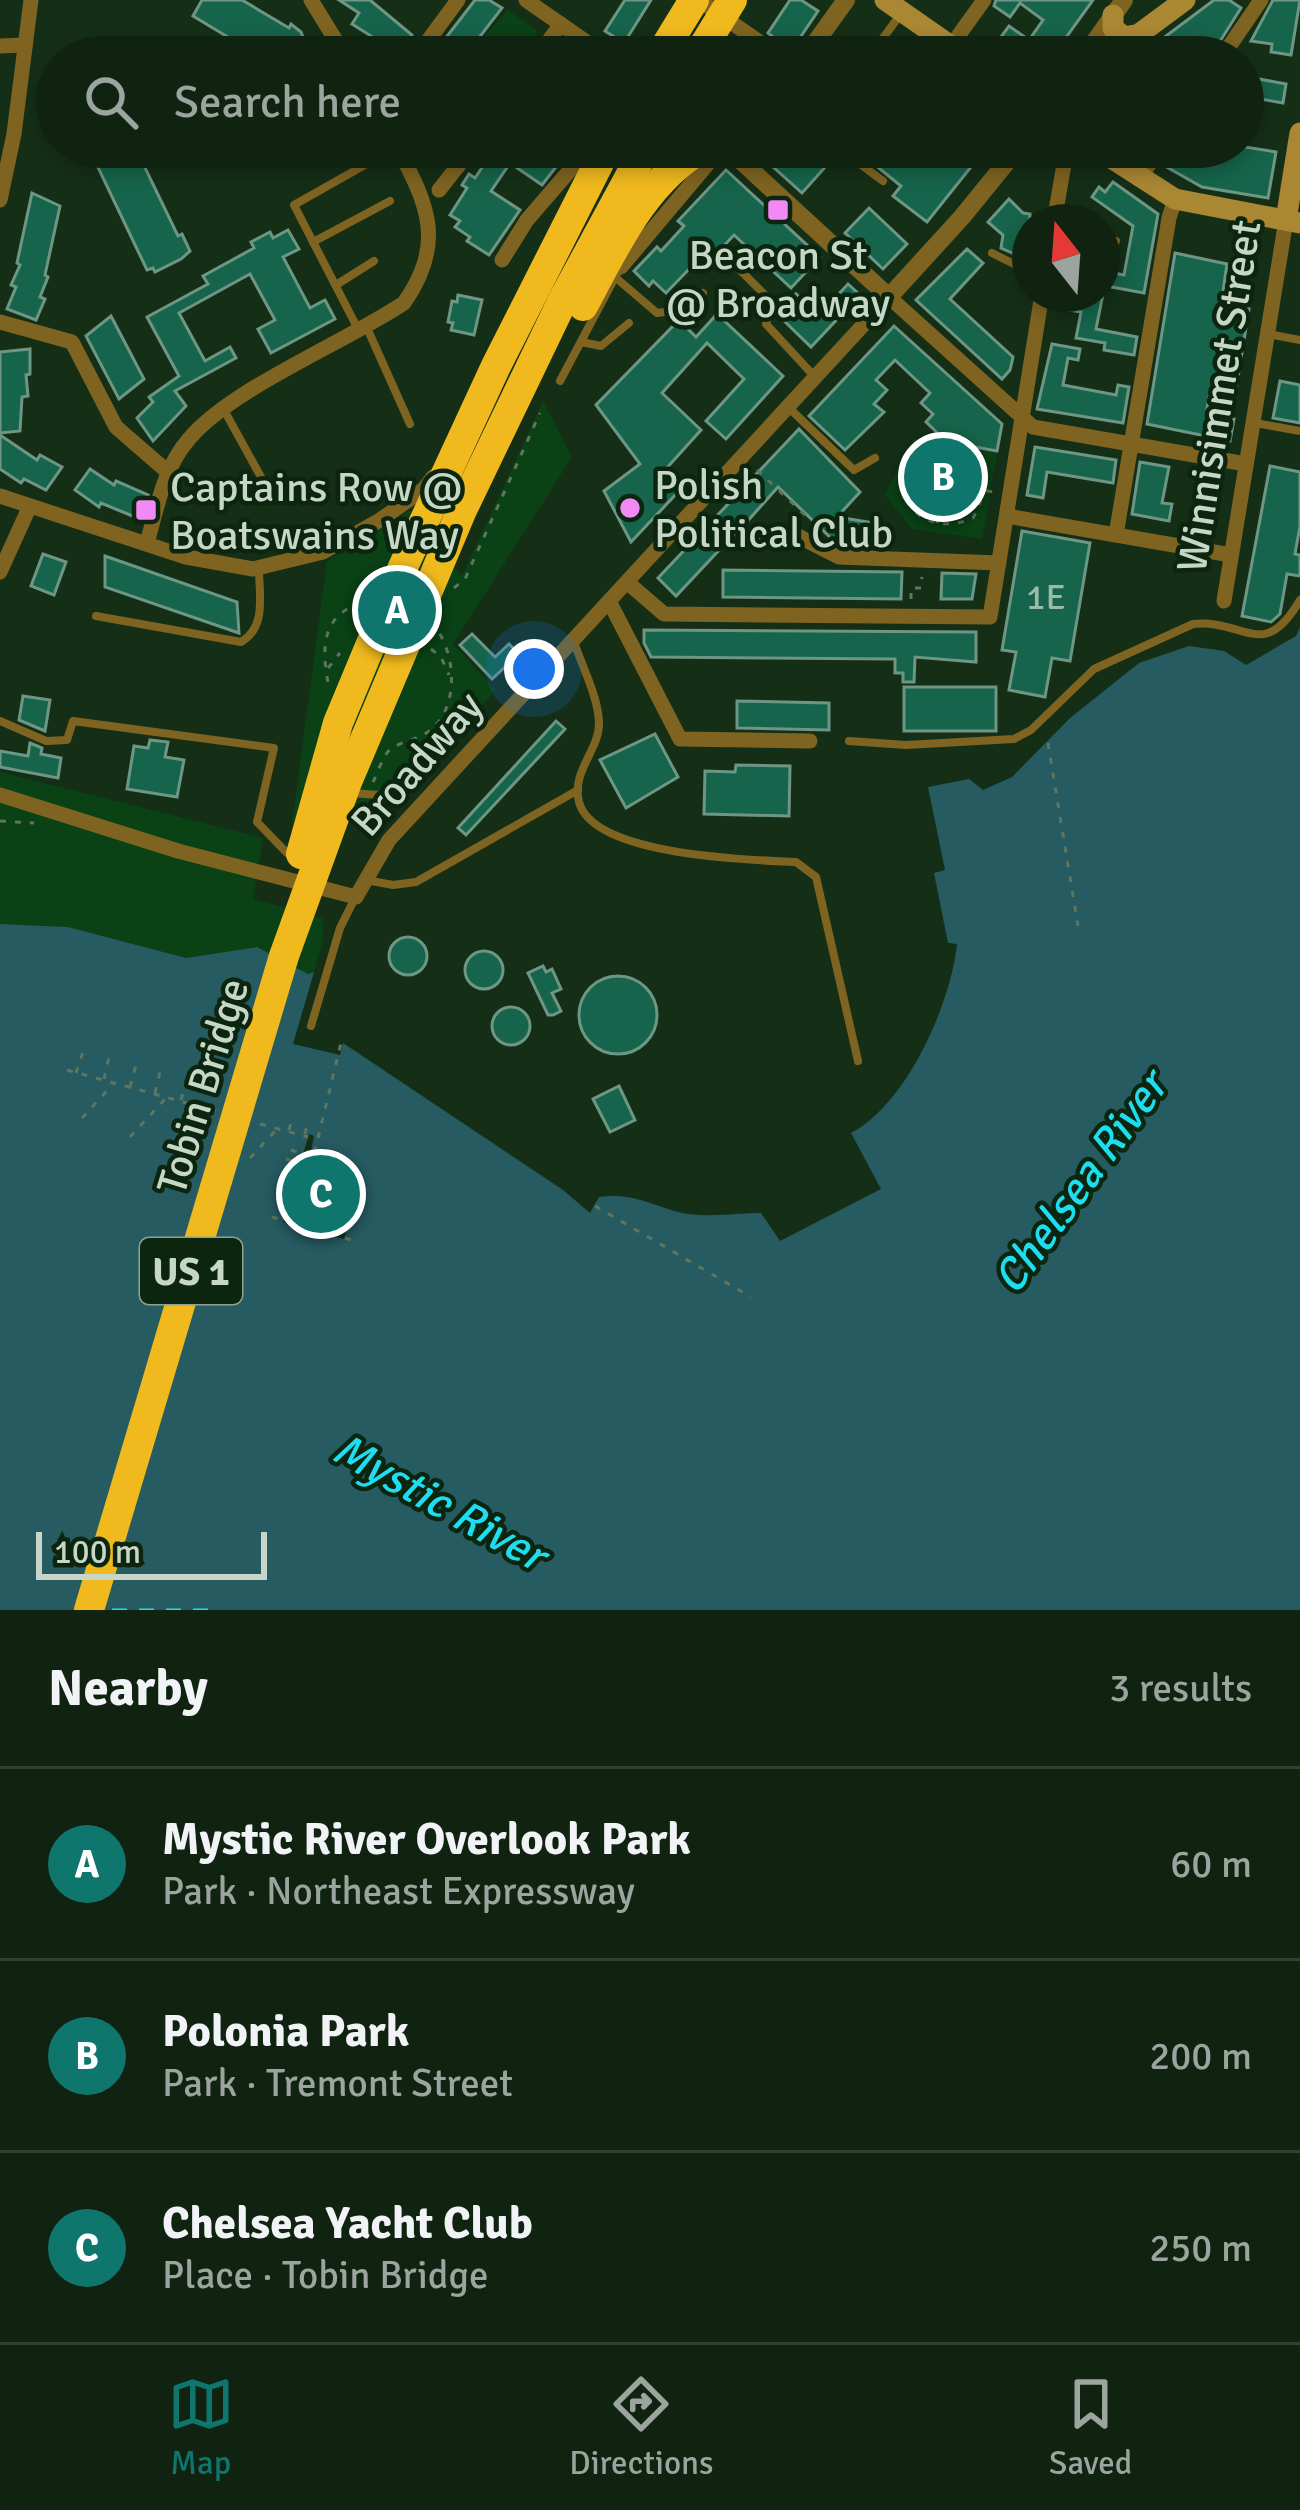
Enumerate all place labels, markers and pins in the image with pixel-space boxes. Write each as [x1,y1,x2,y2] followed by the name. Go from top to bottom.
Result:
[765,197,791,223] marker: Beacon St @ Broadway
[666,230,890,329] place label: Beacon St @ Broadway
[904,432,982,522] pin: B
[654,460,893,559] place label: Polish Political Club
[170,462,462,561] place label: Captains Row @ Boatswains Way
[617,495,643,521] marker: Polish Political Club
[133,497,159,523] marker: Captains Row @ Boatswains Way
[358,565,436,655] pin: A
[282,1149,360,1239] pin: C

